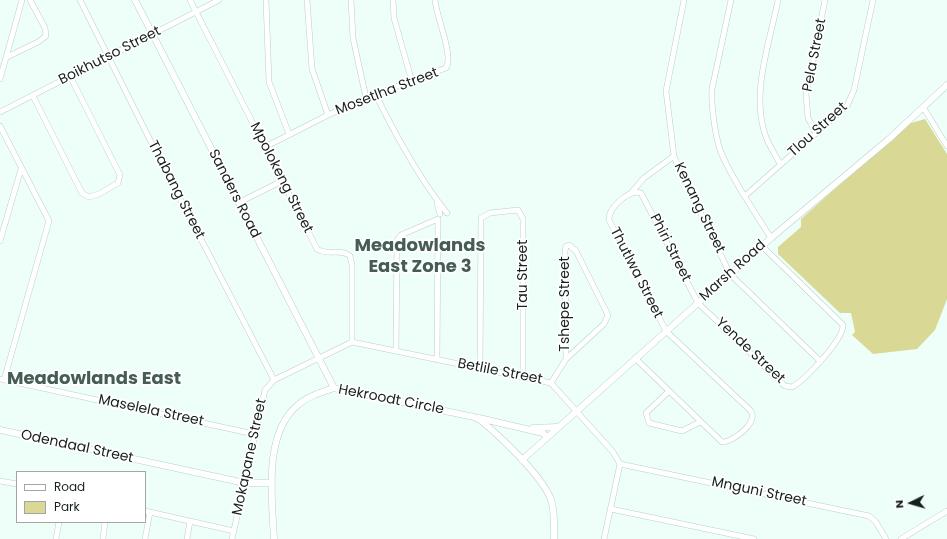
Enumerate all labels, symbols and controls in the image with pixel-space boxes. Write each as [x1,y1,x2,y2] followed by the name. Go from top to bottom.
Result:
[800,17,830,93] street label: Pela Street
[56,23,164,89] street label: Boikhutso Street
[333,65,441,119] street label: Mosetlha Street
[785,99,851,161] street label: Tlou Street
[246,120,316,236] street label: Mpolokeng Street
[144,138,208,242] street label: Thabang Street
[204,147,264,241] street label: Sanders Road
[670,160,728,256] street label: Kenang Street
[646,211,694,285] street label: Phiri Street
[606,225,666,321] street label: Thutlwa Street
[354,235,486,278] district label: Meadowlands East Zone 3
[696,237,770,305] street label: Marsh Road
[515,240,531,310] street label: Tau Street
[557,256,573,352] street label: Tshepe Street
[712,315,788,387] street label: Yende Street
[456,356,544,388] street label: Betlile Street
[7,368,181,390] district label: Meadowlands East
[337,382,445,418] street label: Hekroodt Circle
[97,392,205,430] street label: Maselela Street
[229,397,271,517] street label: Mokapane Street
[19,427,135,467] street label: Odendaal Street
[16,471,146,523] legend
[710,474,808,510] street label: Mnguni Street
[54,478,85,495] text: Road
[891,483,931,523] north arrow
[54,498,80,515] text: Park
[891,499,907,509] text: N

